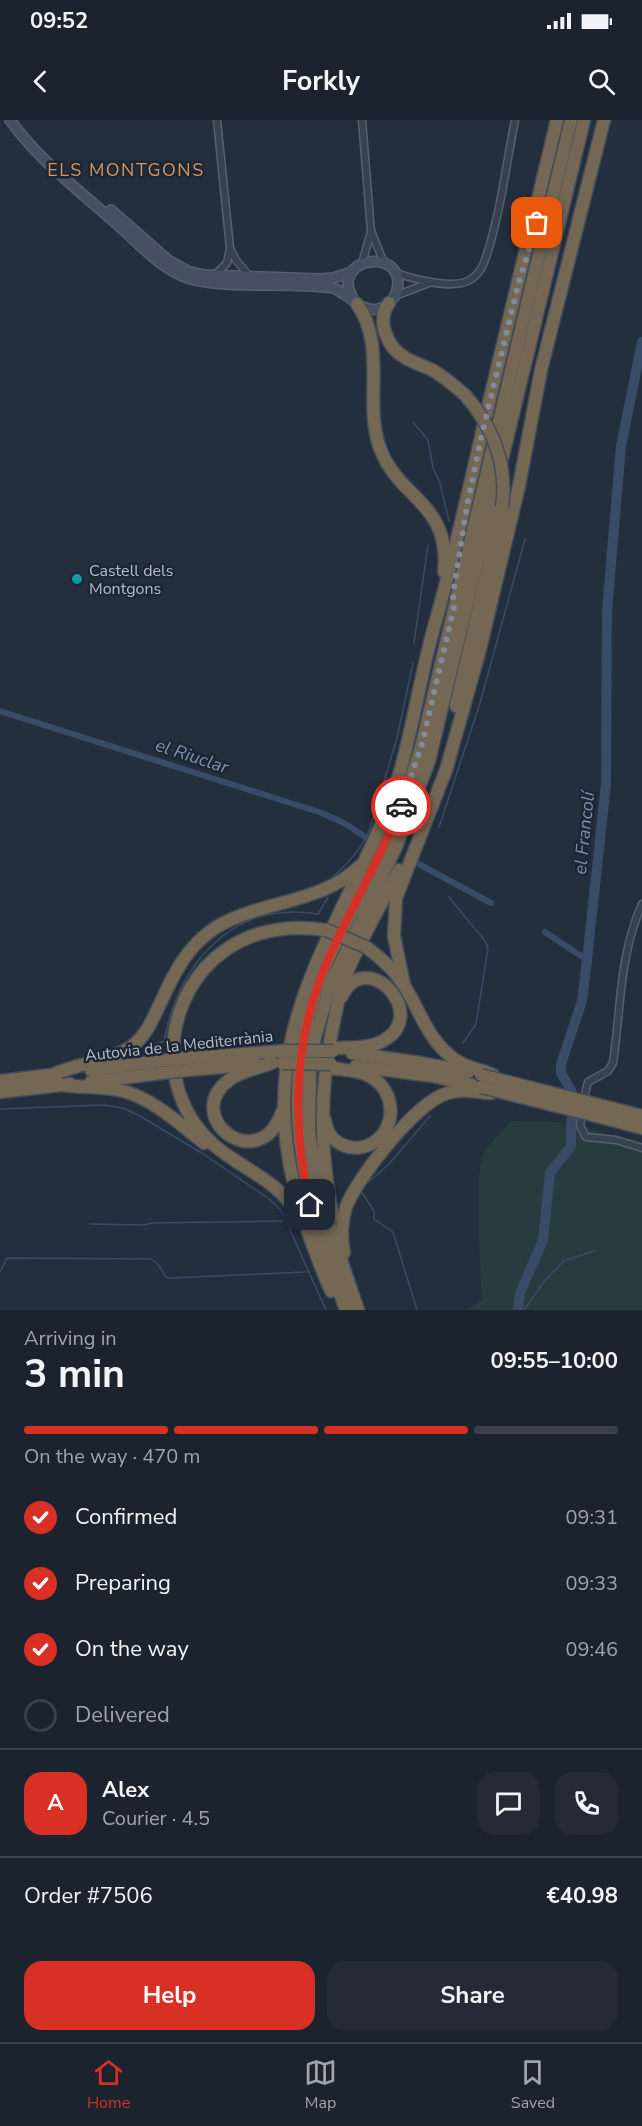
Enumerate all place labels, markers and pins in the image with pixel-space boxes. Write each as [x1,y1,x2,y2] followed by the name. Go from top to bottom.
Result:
[511,197,562,248] pin
[89,560,173,600] place label: Castell dels Montgons
[70,572,84,586] marker: Castell dels Montgons
[284,1179,335,1230] pin

